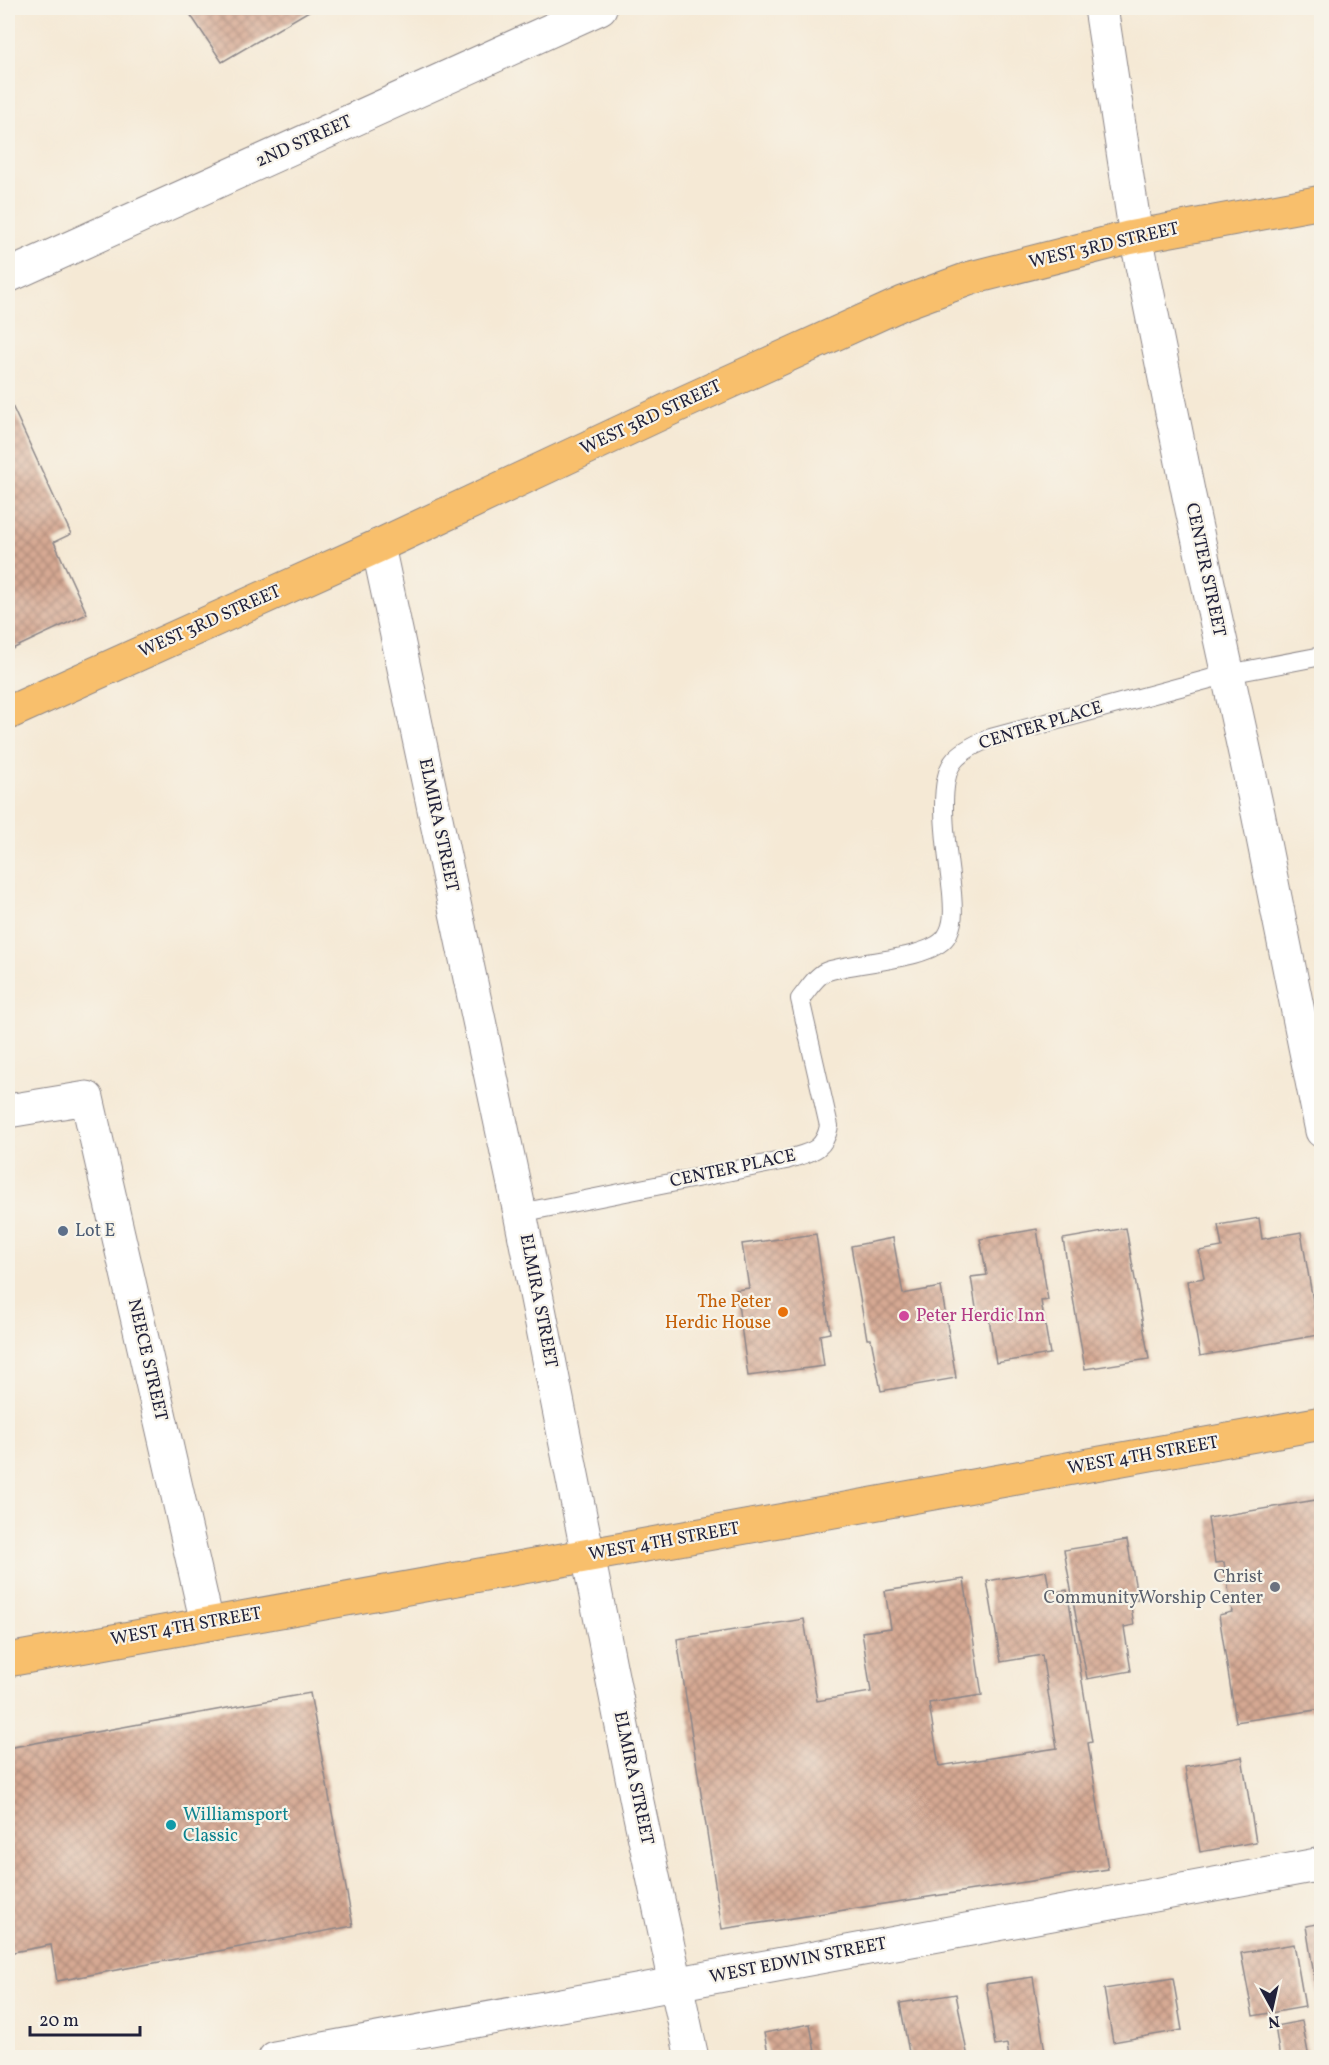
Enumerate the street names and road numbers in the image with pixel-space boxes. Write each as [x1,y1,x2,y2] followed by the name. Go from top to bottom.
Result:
[252,109,357,174] street label: 2ND STREET
[1026,216,1182,275] street label: WEST 3RD STREET
[576,374,726,462] street label: WEST 3RD STREET
[1179,501,1231,640] street label: CENTER STREET
[135,579,286,665] street label: WEST 3RD STREET
[976,695,1106,757] street label: CENTER PLACE
[412,756,464,895] street label: ELMIRA STREET
[668,1143,798,1195] street label: CENTER PLACE
[513,1232,563,1371] street label: ELMIRA STREET
[121,1297,173,1424] street label: NEECE STREET
[1065,1430,1221,1482] street label: WEST 4TH STREET
[586,1516,742,1568] street label: WEST 4TH STREET
[108,1601,264,1653] street label: WEST 4TH STREET
[607,1709,659,1848] street label: ELMIRA STREET
[707,1931,889,1990] street label: WEST EDWIN STREET

